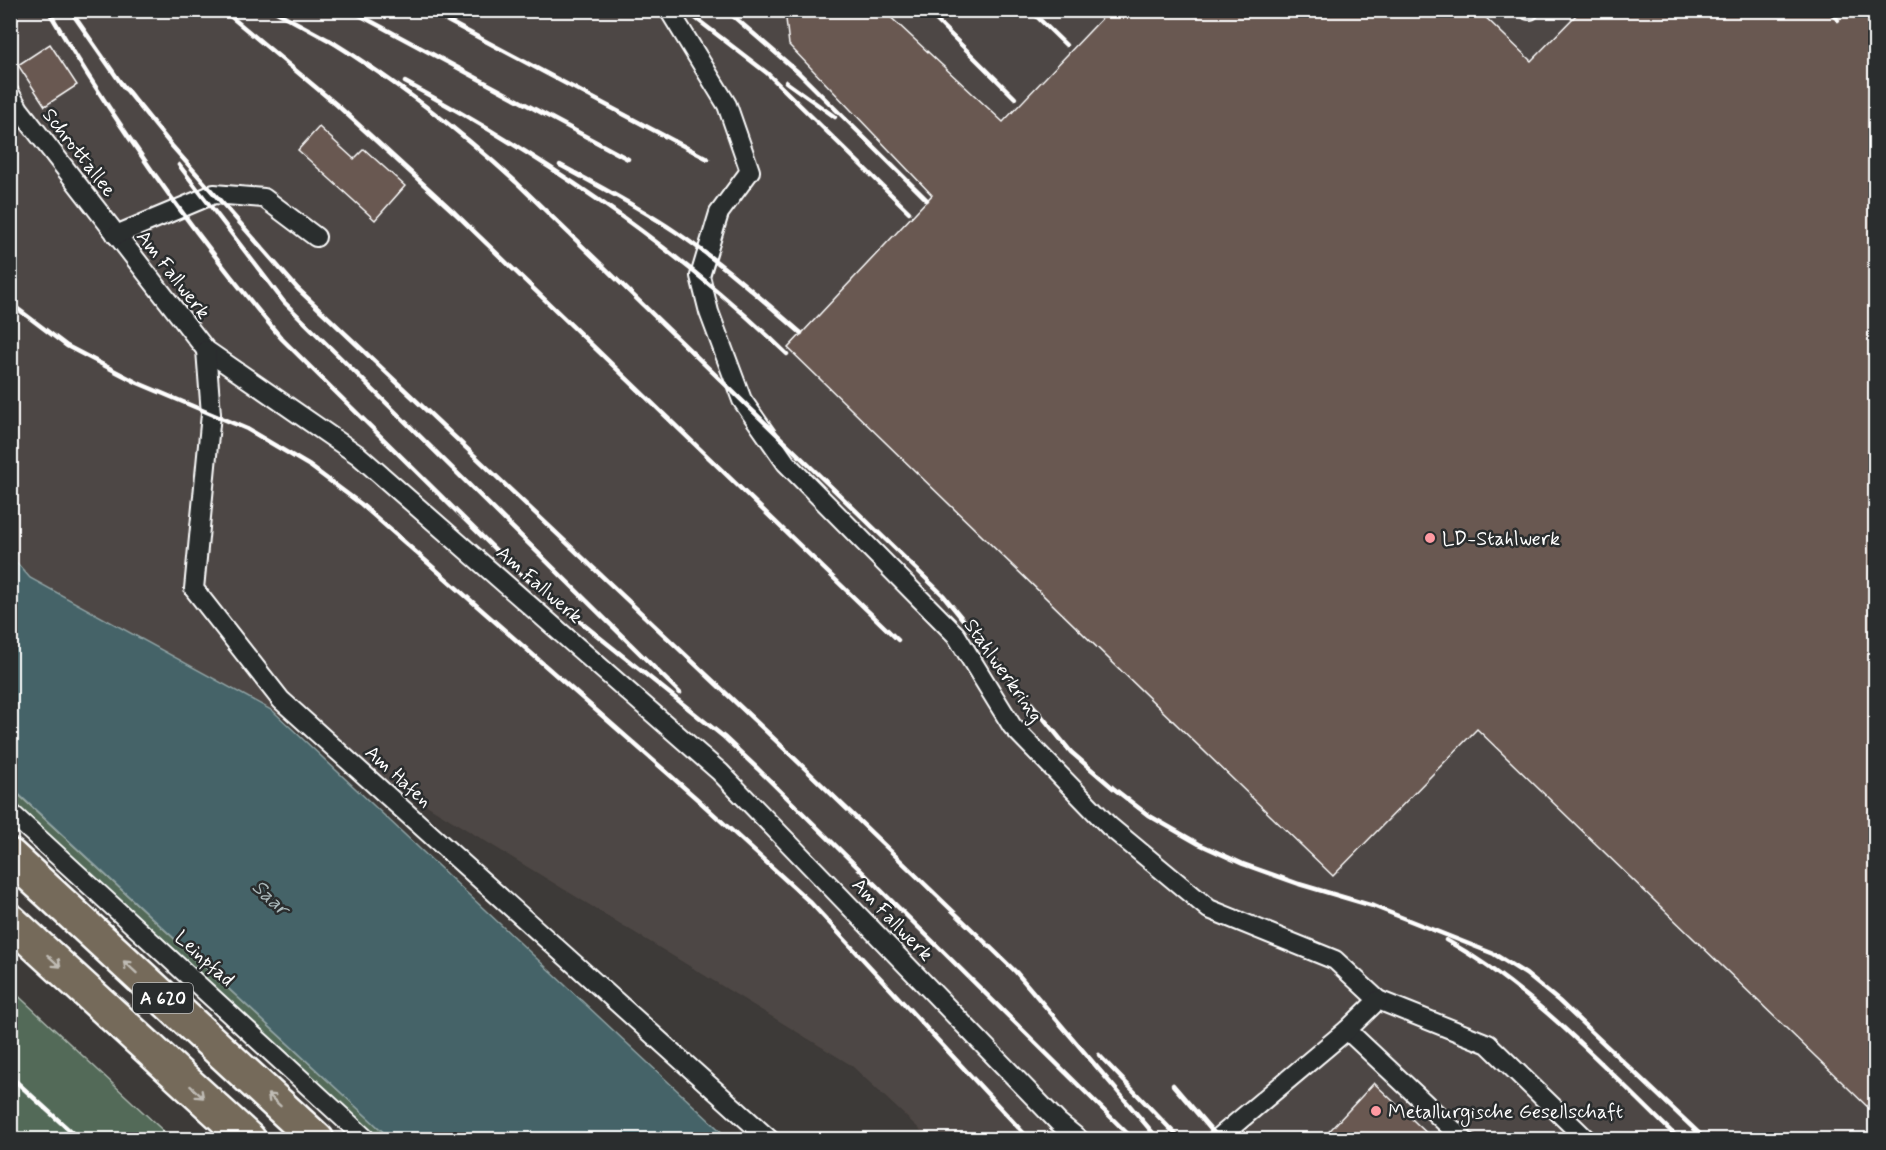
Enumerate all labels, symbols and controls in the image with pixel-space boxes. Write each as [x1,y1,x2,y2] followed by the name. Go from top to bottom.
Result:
[36,103,122,203] street label: Schrottallee
[129,225,216,325] street label: Am Fallwerk
[1442,526,1560,553] place label: LD-Stahlwerk
[1423,531,1437,545] marker: LD-Stahlwerk
[490,540,588,630] street label: Am Fallwerk
[957,613,1049,728] street label: Stahlwerkring
[359,740,437,815] street label: Am Hafen
[845,872,939,968] street label: Am Fallwerk
[246,873,297,924] water label: Saar
[168,925,240,993] street label: Leinpfad
[46,954,61,968] one-way arrow
[123,960,138,974] one-way arrow
[133,983,193,1013] road number: A 620
[190,1085,205,1100] one-way arrow
[266,1093,281,1107] one-way arrow
[1388,1099,1623,1127] place label: Metallurgische Gesellschaft
[1369,1104,1383,1118] marker: Metallurgische Gesellschaft

